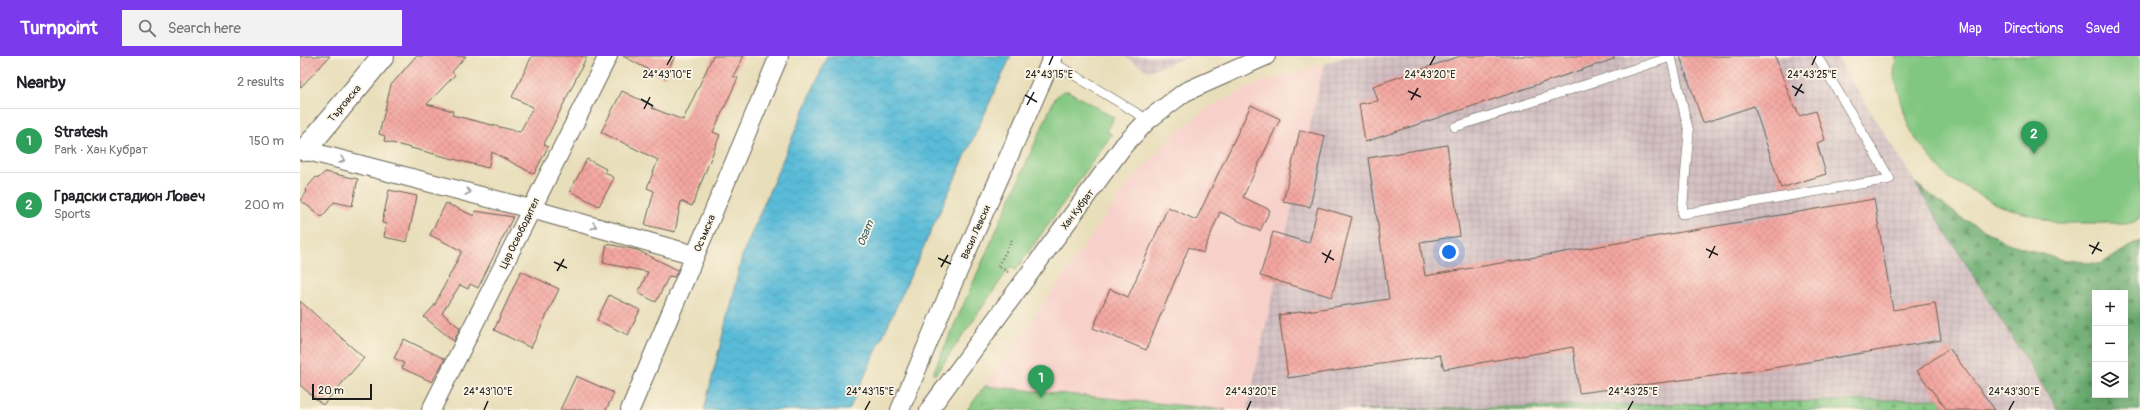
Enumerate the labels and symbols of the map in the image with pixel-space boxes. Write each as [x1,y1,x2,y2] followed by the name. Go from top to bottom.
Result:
[642,69,692,81] text: 24°43'10"E
[1025,69,1073,81] text: 24°43'15"E
[1405,69,1455,81] text: 24°43'20"E
[1787,69,1837,81] text: 24°43'25"E
[326,82,364,125] street label: Търговска
[2021,121,2047,154] pin: 2
[339,155,346,164] one-way arrow
[1059,187,1097,232] street label: Хан Кубрат
[465,188,472,196] one-way arrow
[498,196,542,271] street label: Цар Освободител
[959,203,993,261] street label: Васил Левски
[692,213,718,254] street label: Осъмска
[854,217,877,248] water label: Osam
[590,221,597,230] one-way arrow
[1439,242,1459,262] your location
[1028,365,1054,398] pin: 1
[312,382,372,401] scale bar
[463,386,513,398] text: 24°43'10"E
[846,386,894,398] text: 24°43'15"E
[1226,386,1276,398] text: 24°43'20"E
[1608,386,1658,398] text: 24°43'25"E
[1989,386,2039,398] text: 24°43'30"E

